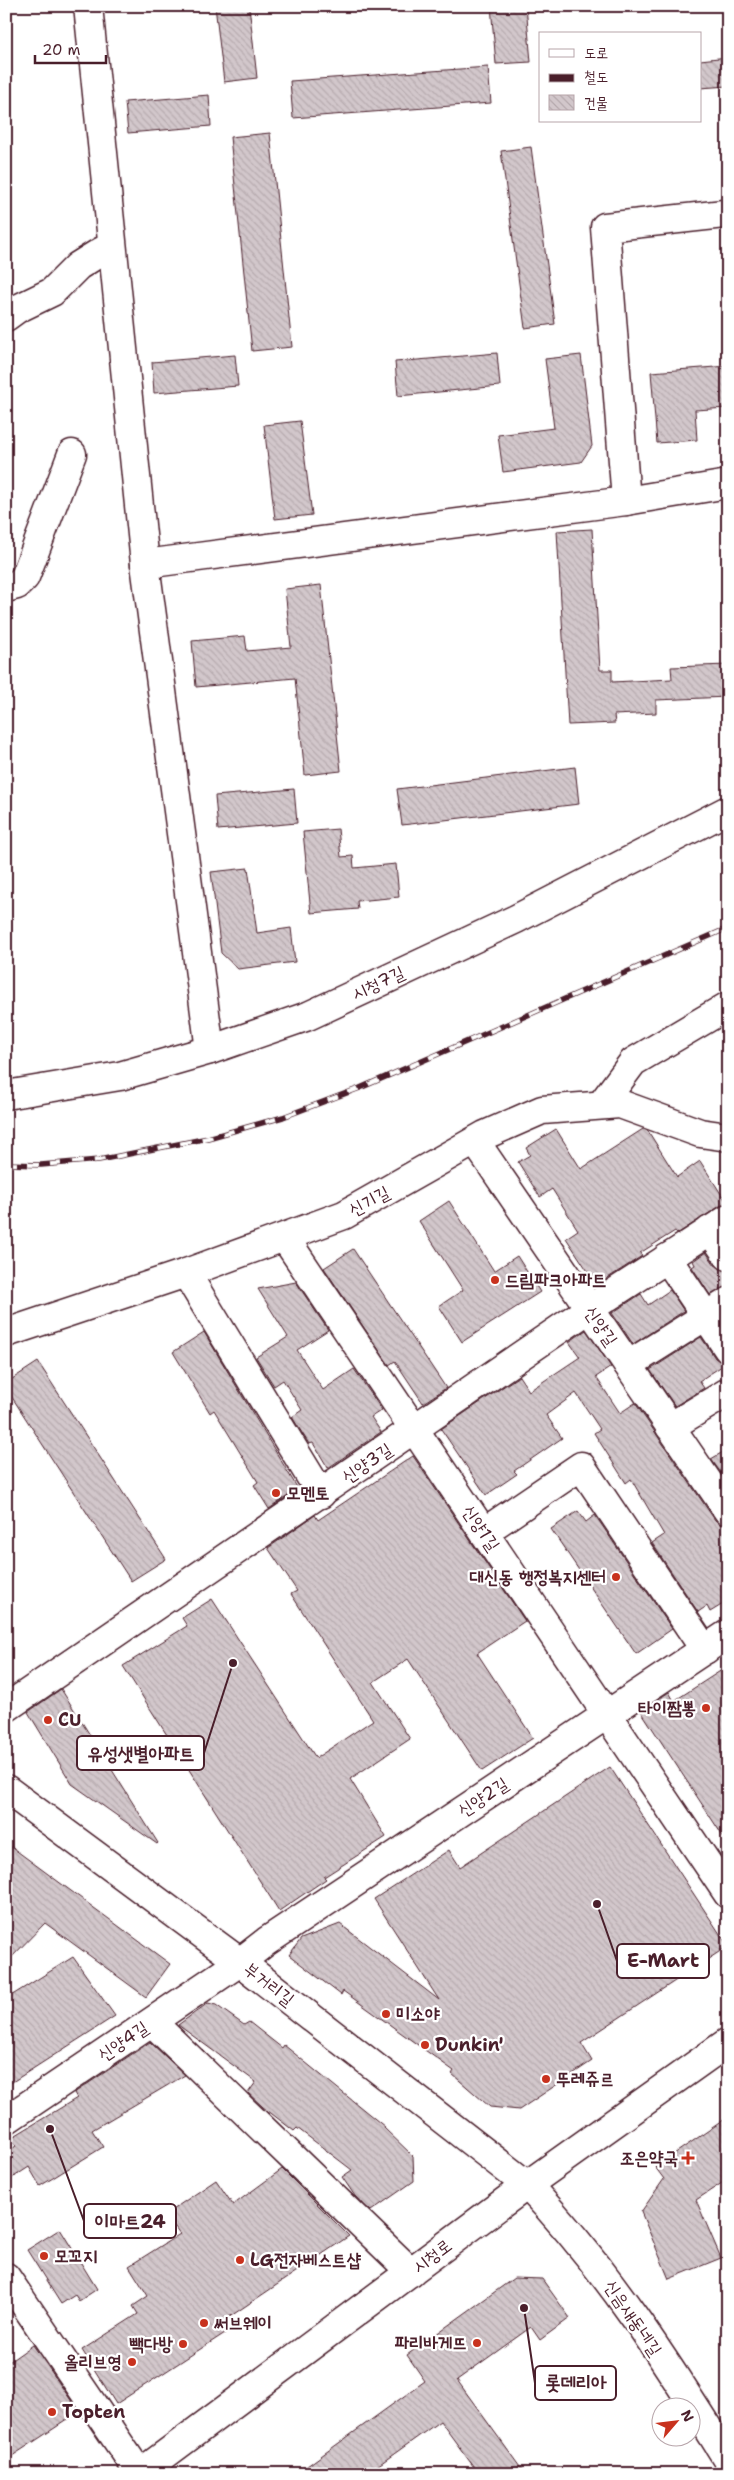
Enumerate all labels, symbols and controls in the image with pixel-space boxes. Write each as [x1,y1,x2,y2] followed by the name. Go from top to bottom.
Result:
[35,32,106,64] scale bar
[539,32,702,122] legend
[42,40,81,60] text: 20 m
[584,43,608,63] text: 도로
[584,67,608,87] text: 철도
[584,93,608,113] text: 건물
[348,960,409,1006] street label: 시청7길
[344,1180,394,1222] street label: 신기길
[505,1268,606,1292] place label: 드림파크아파트
[489,1274,501,1286] marker: 드림파크아파트
[579,1301,623,1351] street label: 신양길
[337,1437,397,1489] street label: 신양3길
[286,1481,329,1505] place label: 모멘토
[270,1487,282,1499] marker: 모멘토
[457,1500,505,1556] street label: 신양1길
[469,1565,606,1589] place label: 대신동 행정복지센터
[610,1571,622,1583] marker: 대신동 행정복지센터
[638,1696,696,1720] place label: 타이짬뽕
[700,1702,712,1714] marker: 타이짬뽕
[58,1708,81,1732] place label: CU
[42,1714,54,1726] marker: CU
[77,1736,204,1770] callout: 유성샛별아파트
[87,1741,195,1766] text: 유성샛별아파트
[453,1771,513,1822] street label: 신양2길
[617,1944,709,1978] callout: E-Mart
[627,1948,699,1973] text: E-Mart
[239,1957,300,2012] street label: 부거리길
[396,2002,440,2026] place label: 미소야
[380,2008,392,2020] marker: 미소야
[93,2015,153,2067] street label: 신양4길
[435,2033,504,2057] place label: Dunkin'
[419,2039,431,2051] marker: Dunkin'
[556,2067,614,2091] place label: 뚜레쥬르
[540,2073,552,2085] marker: 뚜레쥬르
[620,2146,678,2170] place label: 조은약국
[682,2152,694,2164] marker: 조은약국
[84,2204,176,2238] callout: 이마트24
[94,2209,167,2234] text: 이마트24
[407,2233,457,2279] street label: 시청로
[54,2244,97,2268] place label: 모꼬지
[250,2248,361,2272] place label: LG전자베스트샵
[38,2250,50,2262] marker: 모꼬지
[234,2254,246,2266] marker: LG전자베스트샵
[599,2275,668,2361] street label: 신음새동네길
[213,2311,272,2335] place label: 써브웨이
[198,2317,210,2329] marker: 써브웨이
[395,2331,467,2355] place label: 파리바게뜨
[129,2332,174,2356] place label: 빽다방
[471,2337,483,2349] marker: 파리바게뜨
[177,2338,189,2350] marker: 빽다방
[64,2350,122,2374] place label: 올리브영
[126,2356,138,2368] marker: 올리브영
[535,2366,616,2400] callout: 롯데리아
[545,2370,607,2395] text: 롯데리아
[652,2398,702,2448] north arrow
[62,2400,125,2424] place label: Topten
[46,2406,58,2418] marker: Topten
[677,2407,698,2425] text: N

